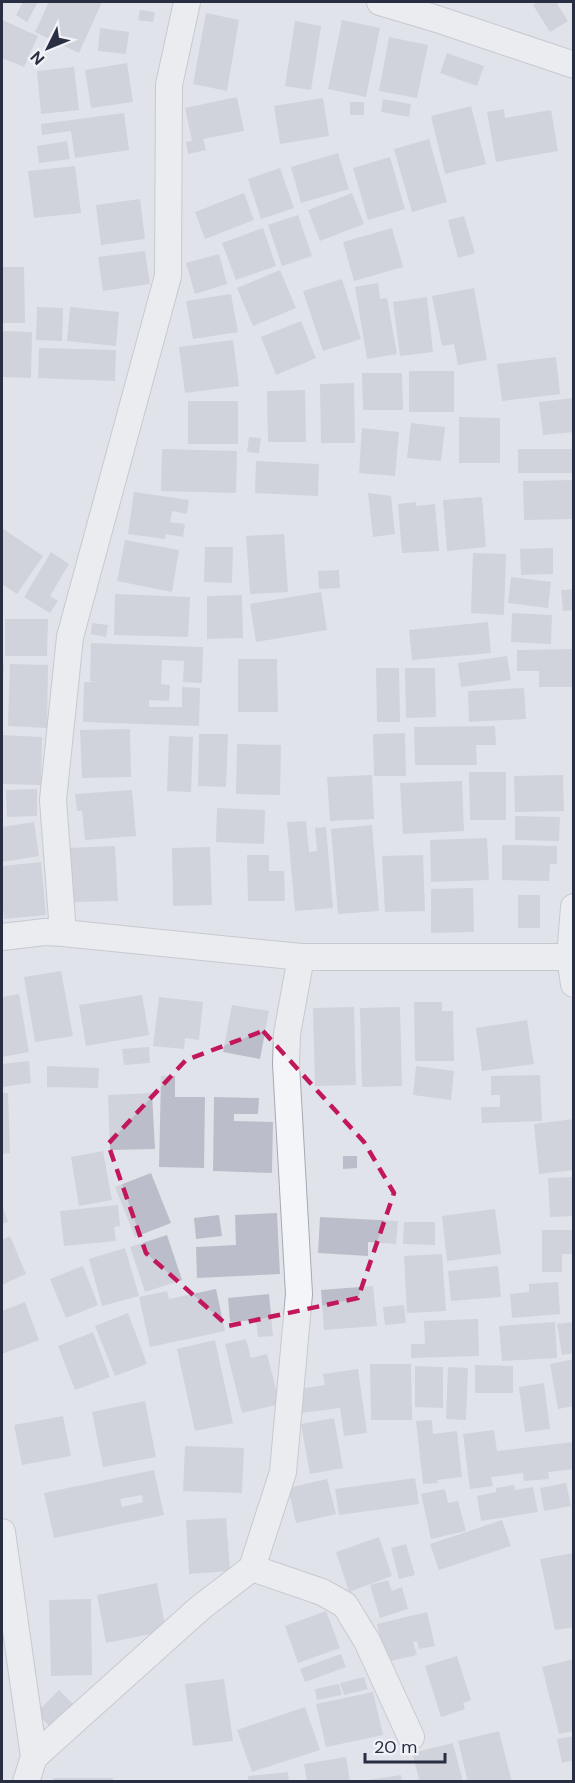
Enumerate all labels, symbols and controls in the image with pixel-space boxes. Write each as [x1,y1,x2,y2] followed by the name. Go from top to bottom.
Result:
[18,18,78,78] north arrow
[26,46,49,69] text: N
[365,1726,444,1764] scale bar
[374,1735,417,1759] text: 20 m

